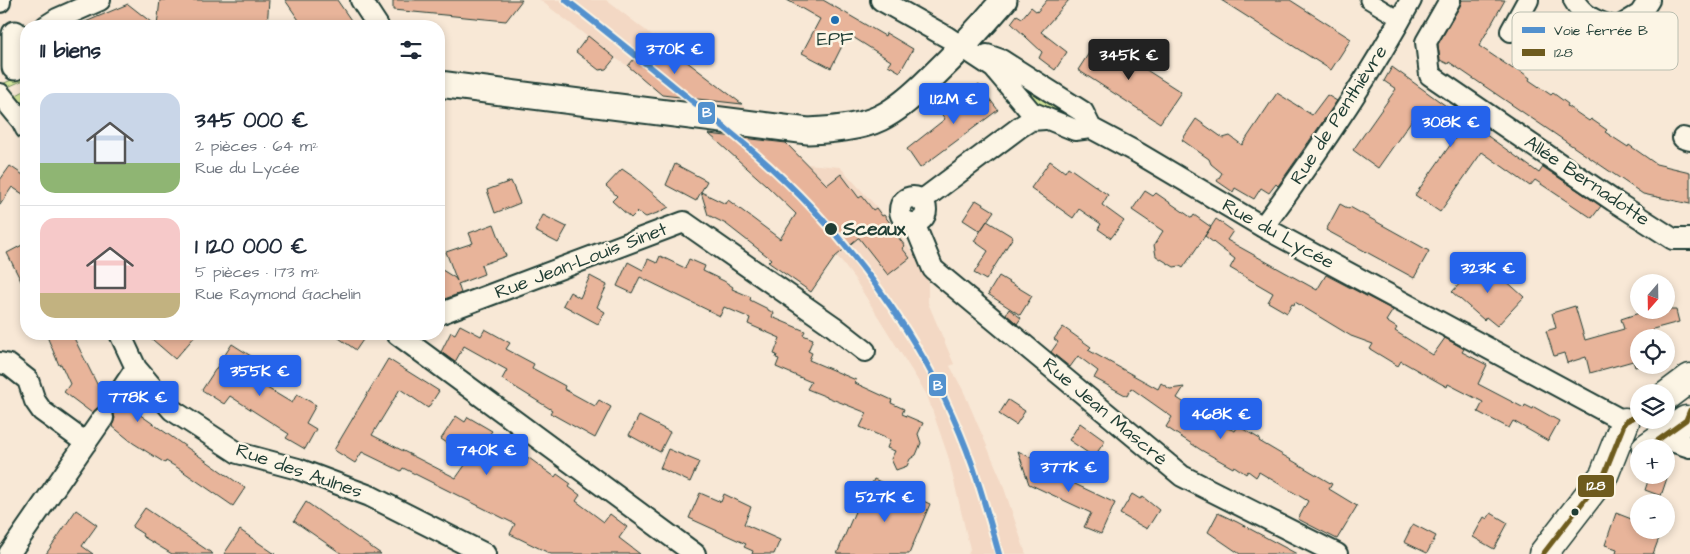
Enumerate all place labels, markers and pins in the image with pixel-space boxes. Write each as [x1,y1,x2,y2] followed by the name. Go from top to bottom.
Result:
[829,14,841,26] marker: EPF
[817,26,853,53] place label: EPF
[634,32,716,75] pin: 370K €
[1088,38,1170,81] pin: 345K €
[908,82,1000,125] pin: 1.12M €
[1410,106,1492,148] pin: 308K €
[842,216,907,243] place label: Sceaux
[823,221,839,237] marker: Sceaux
[1447,252,1529,294] pin: 323K €
[219,354,301,397] pin: 355K €
[97,380,179,423] pin: 778K €
[1180,398,1262,440] pin: 468K €
[446,434,528,476] pin: 740K €
[1028,450,1110,493] pin: 377K €
[844,480,926,523] pin: 527K €
[1570,507,1580,517] unlabelled marker

